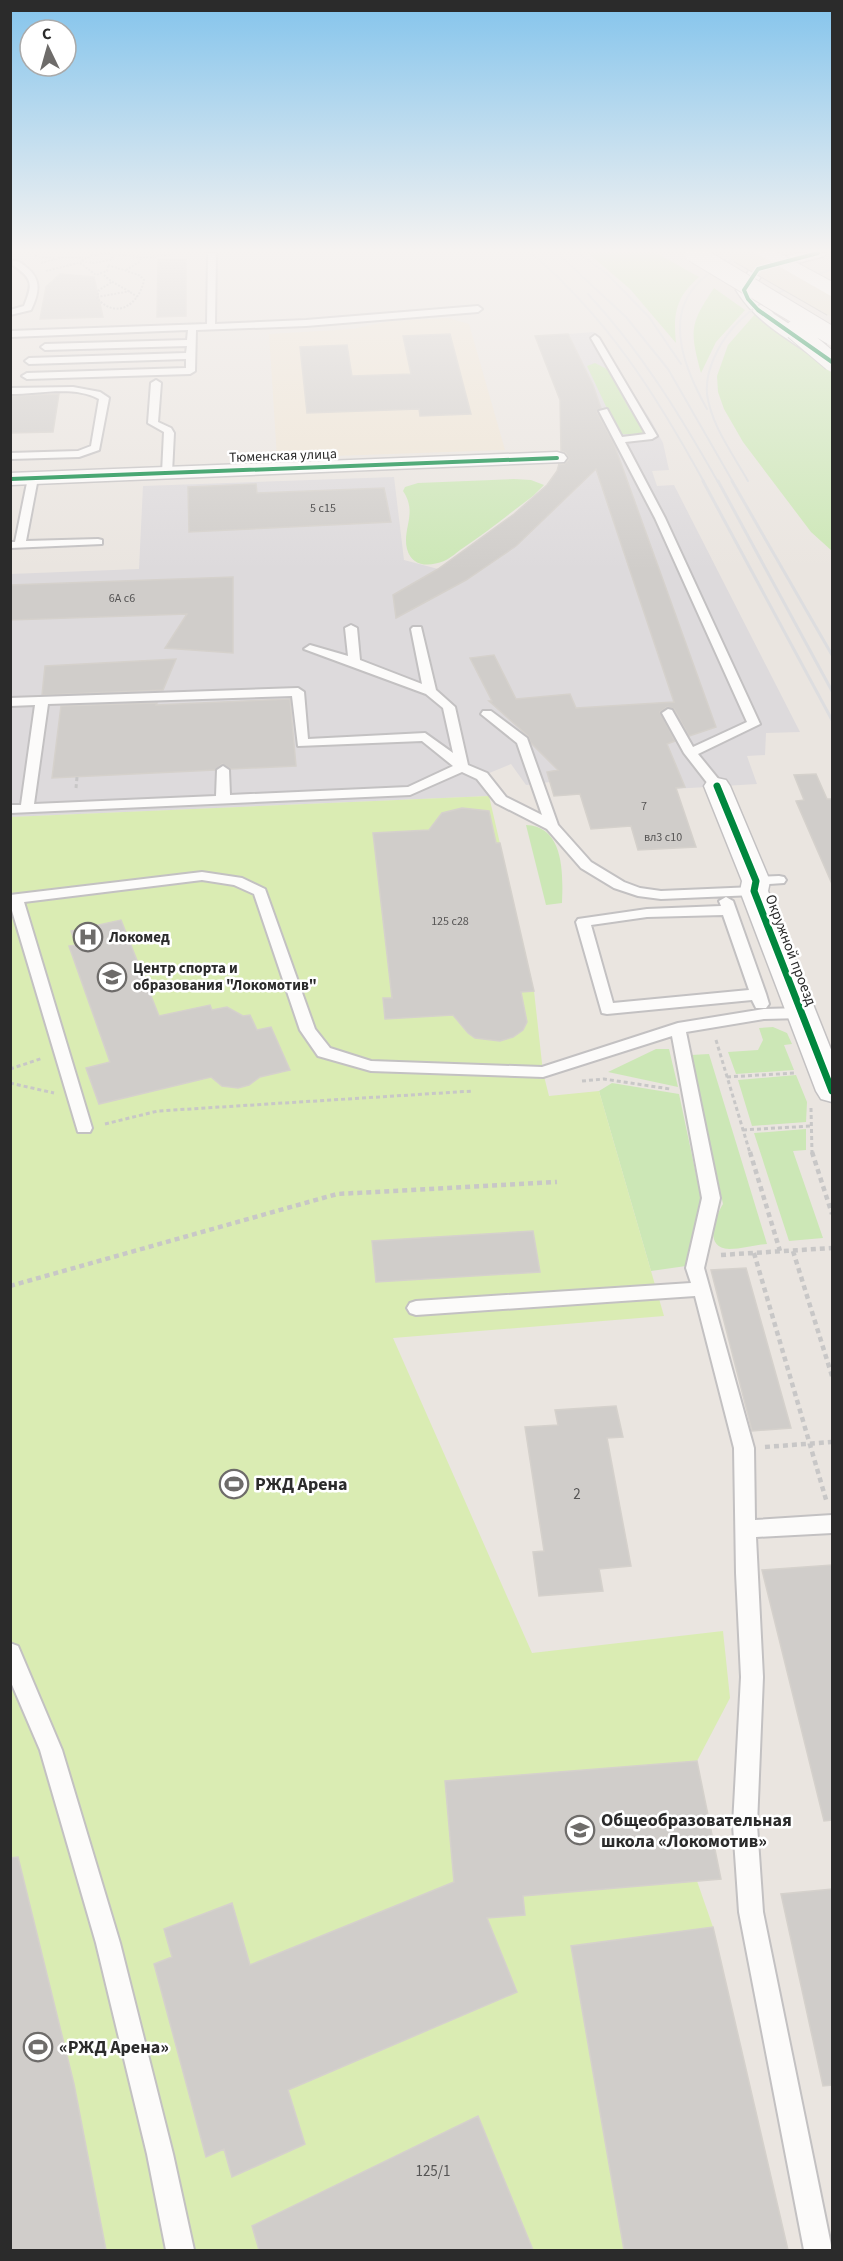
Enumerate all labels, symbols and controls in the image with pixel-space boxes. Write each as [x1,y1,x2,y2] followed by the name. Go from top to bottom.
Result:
[18,18,78,78] north arrow
[41,23,52,45] text: С
[229,444,337,468] street label: Тюменская улица
[310,500,336,517] house number: 5 с15
[109,590,135,607] house number: 6А с6
[641,798,647,815] house number: 7
[644,829,682,846] house number: вл3 с10
[760,891,821,1009] street label: Окружной проезд
[431,913,469,930] house number: 125 с28
[72,921,104,953] hospital icon: Локомед
[108,927,170,948] place label: Локомед
[133,958,317,996] place label: Центр спорта и образования "Локомотив"
[96,961,128,993] school or university icon: Центр спорта и образования "Локомотив"
[218,1468,250,1500] sports icon: РЖД Арена
[255,1472,348,1497] place label: РЖД Арена
[573,1484,581,1505] house number: 2
[601,1808,792,1854] place label: Общеобразовательная школа «Локомотив»
[564,1814,596,1846] school or university icon: Общеобразовательная школа «Локомотив»
[22,2031,54,2063] sports icon: «РЖД Арена»
[59,2035,169,2060] place label: «РЖД Арена»
[415,2161,451,2182] house number: 125/1

